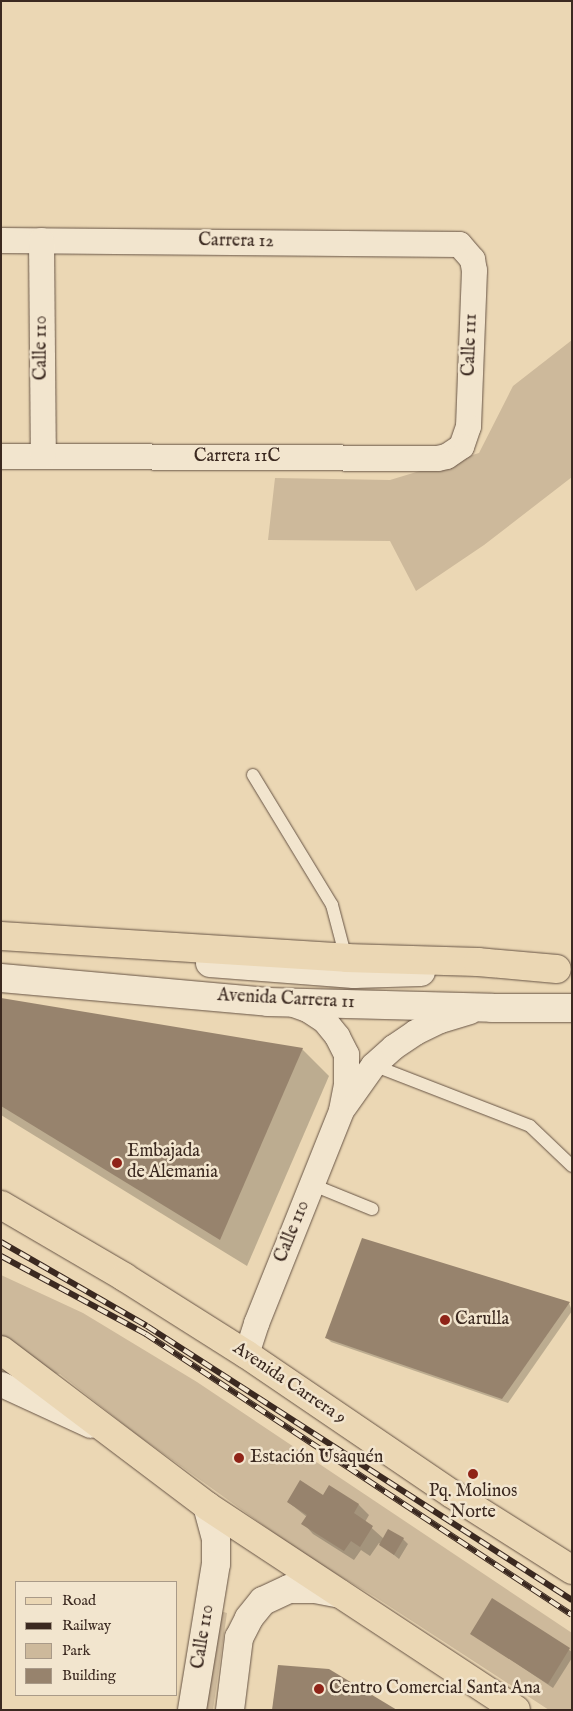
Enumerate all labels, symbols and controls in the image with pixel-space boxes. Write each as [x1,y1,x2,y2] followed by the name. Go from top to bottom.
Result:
[198,231,274,253] street label: Carrera 12
[459,313,483,377] street label: Calle 111
[31,316,53,380] street label: Calle 110
[194,446,280,468] street label: Carrera 11C
[217,986,355,1014] street label: Avenida Carrera 11
[127,1142,218,1184] place label: Embajada de Alemania
[111,1157,123,1169] marker: Embajada de Alemania
[271,1198,315,1266] street label: Calle 110
[455,1309,509,1331] place label: Carulla
[439,1314,451,1326] marker: Carulla
[228,1338,350,1430] street label: Avenida Carrera 9
[250,1447,383,1469] place label: Estación Usaquén
[232,1451,246,1465] marker: Estación Usaquén
[467,1468,479,1480] marker: Pq. Molinos Norte
[429,1482,517,1525] place label: Pq. Molinos Norte
[15,1581,178,1696] legend
[62,1591,96,1610] text: Road
[188,1603,220,1671] street label: Calle 110
[62,1616,111,1635] text: Railway
[62,1641,91,1660] text: Park
[62,1666,116,1685] text: Building
[329,1678,541,1700] place label: Centro Comercial Santa Ana
[313,1683,325,1695] marker: Centro Comercial Santa Ana

